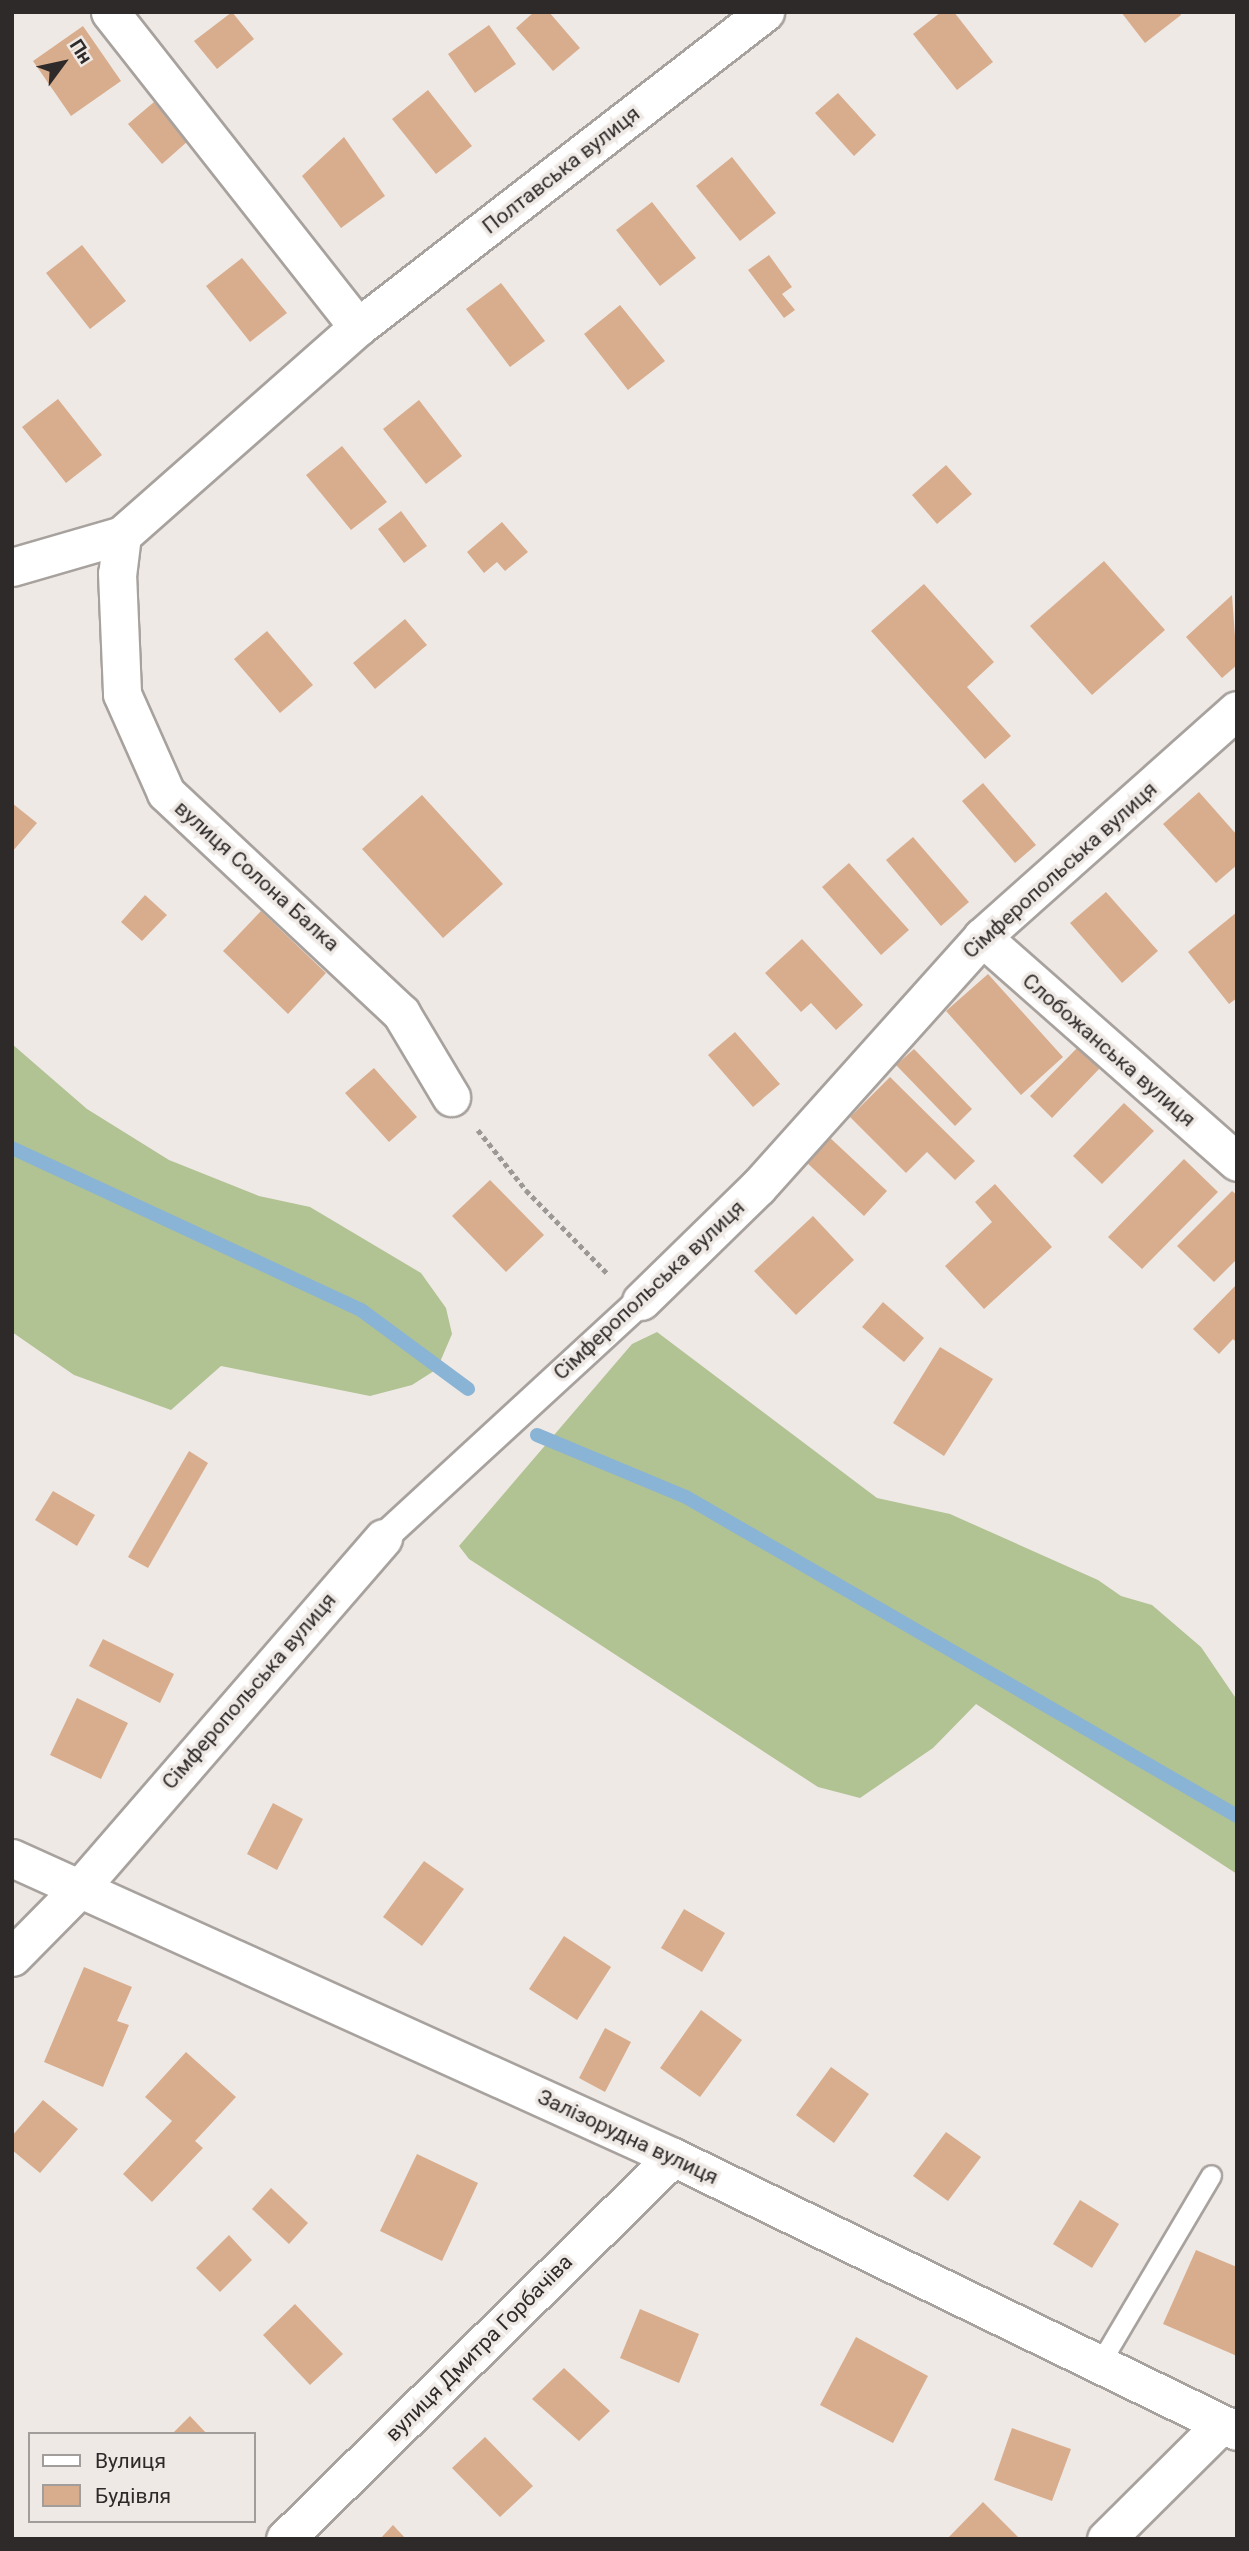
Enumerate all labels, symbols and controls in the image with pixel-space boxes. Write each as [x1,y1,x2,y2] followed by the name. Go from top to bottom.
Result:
[28,28,98,98] north arrow
[65,35,97,68] text: Пн
[477,101,645,239] street label: Полтавська вулиця
[958,776,1162,964] street label: Сімферопольська вулиця
[169,795,345,957] street label: вулиця Солона Балка
[1017,968,1201,1132] street label: Слобожанська вулиця
[548,1195,750,1385] street label: Сімферопольська вулиця
[157,1588,341,1794] street label: Сімферопольська вулиця
[534,2084,722,2190] street label: Залізорудна вулиця
[380,2249,578,2447] street label: вулиця Дмитра Горбачіва
[28,2432,256,2523] legend
[95,2449,166,2473] text: Вулиця
[95,2484,171,2508] text: Будівля

